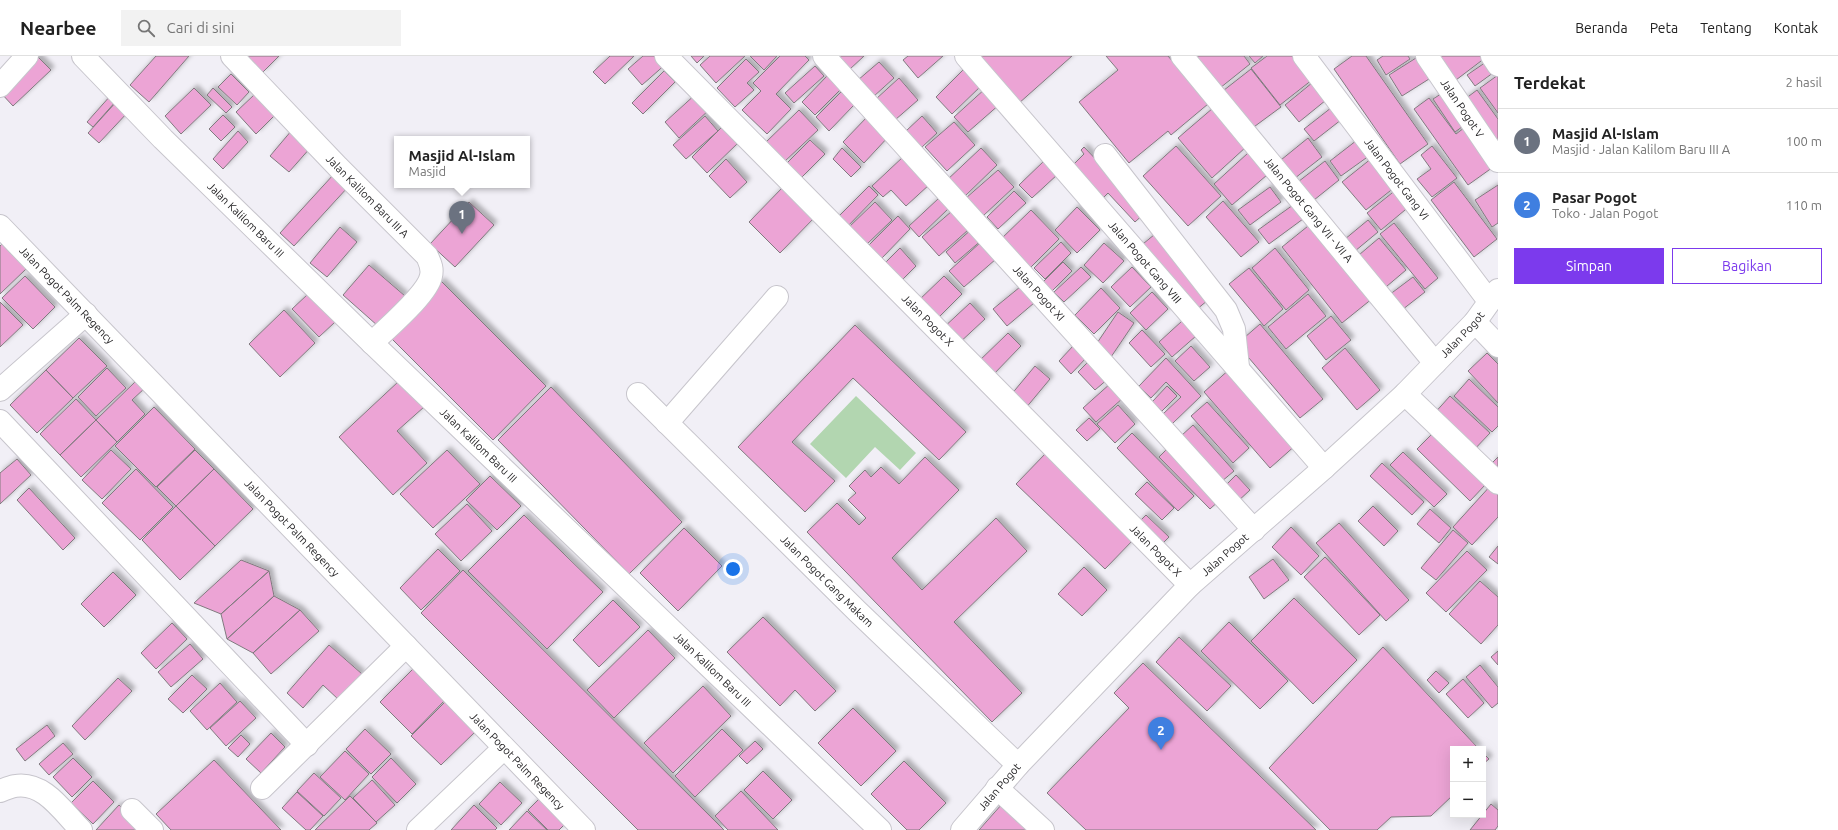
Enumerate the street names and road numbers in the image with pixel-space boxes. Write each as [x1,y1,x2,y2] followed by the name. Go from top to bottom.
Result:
[1438,77,1486,140] street label: Jalan Pogot V
[1362,136,1431,222] street label: Jalan Pogot Gang VI
[324,153,412,241] street label: Jalan Kalilom Baru III A
[1262,155,1356,265] street label: Jalan Pogot Gang VII - VII A
[205,180,286,260] street label: Jalan Kalilom Baru III
[1106,219,1184,305] street label: Jalan Pogot Gang VIII
[17,244,117,346] street label: Jalan Pogot Palm Regency
[1011,263,1067,323] street label: Jalan Pogot XI
[900,292,956,349] street label: Jalan Pogot X
[1438,309,1487,360] street label: Jalan Pogot
[438,406,520,485] street label: Jalan Kalilom Baru III
[242,477,342,579] street label: Jalan Pogot Palm Regency
[1128,522,1184,579] street label: Jalan Pogot X
[1199,530,1251,578] street label: Jalan Pogot
[778,533,876,629] street label: Jalan Pogot Gang Makam
[672,630,753,709] street label: Jalan Kalilom Baru III
[468,710,567,812] street label: Jalan Pogot Palm Regency
[976,760,1023,813] street label: Jalan Pogot

